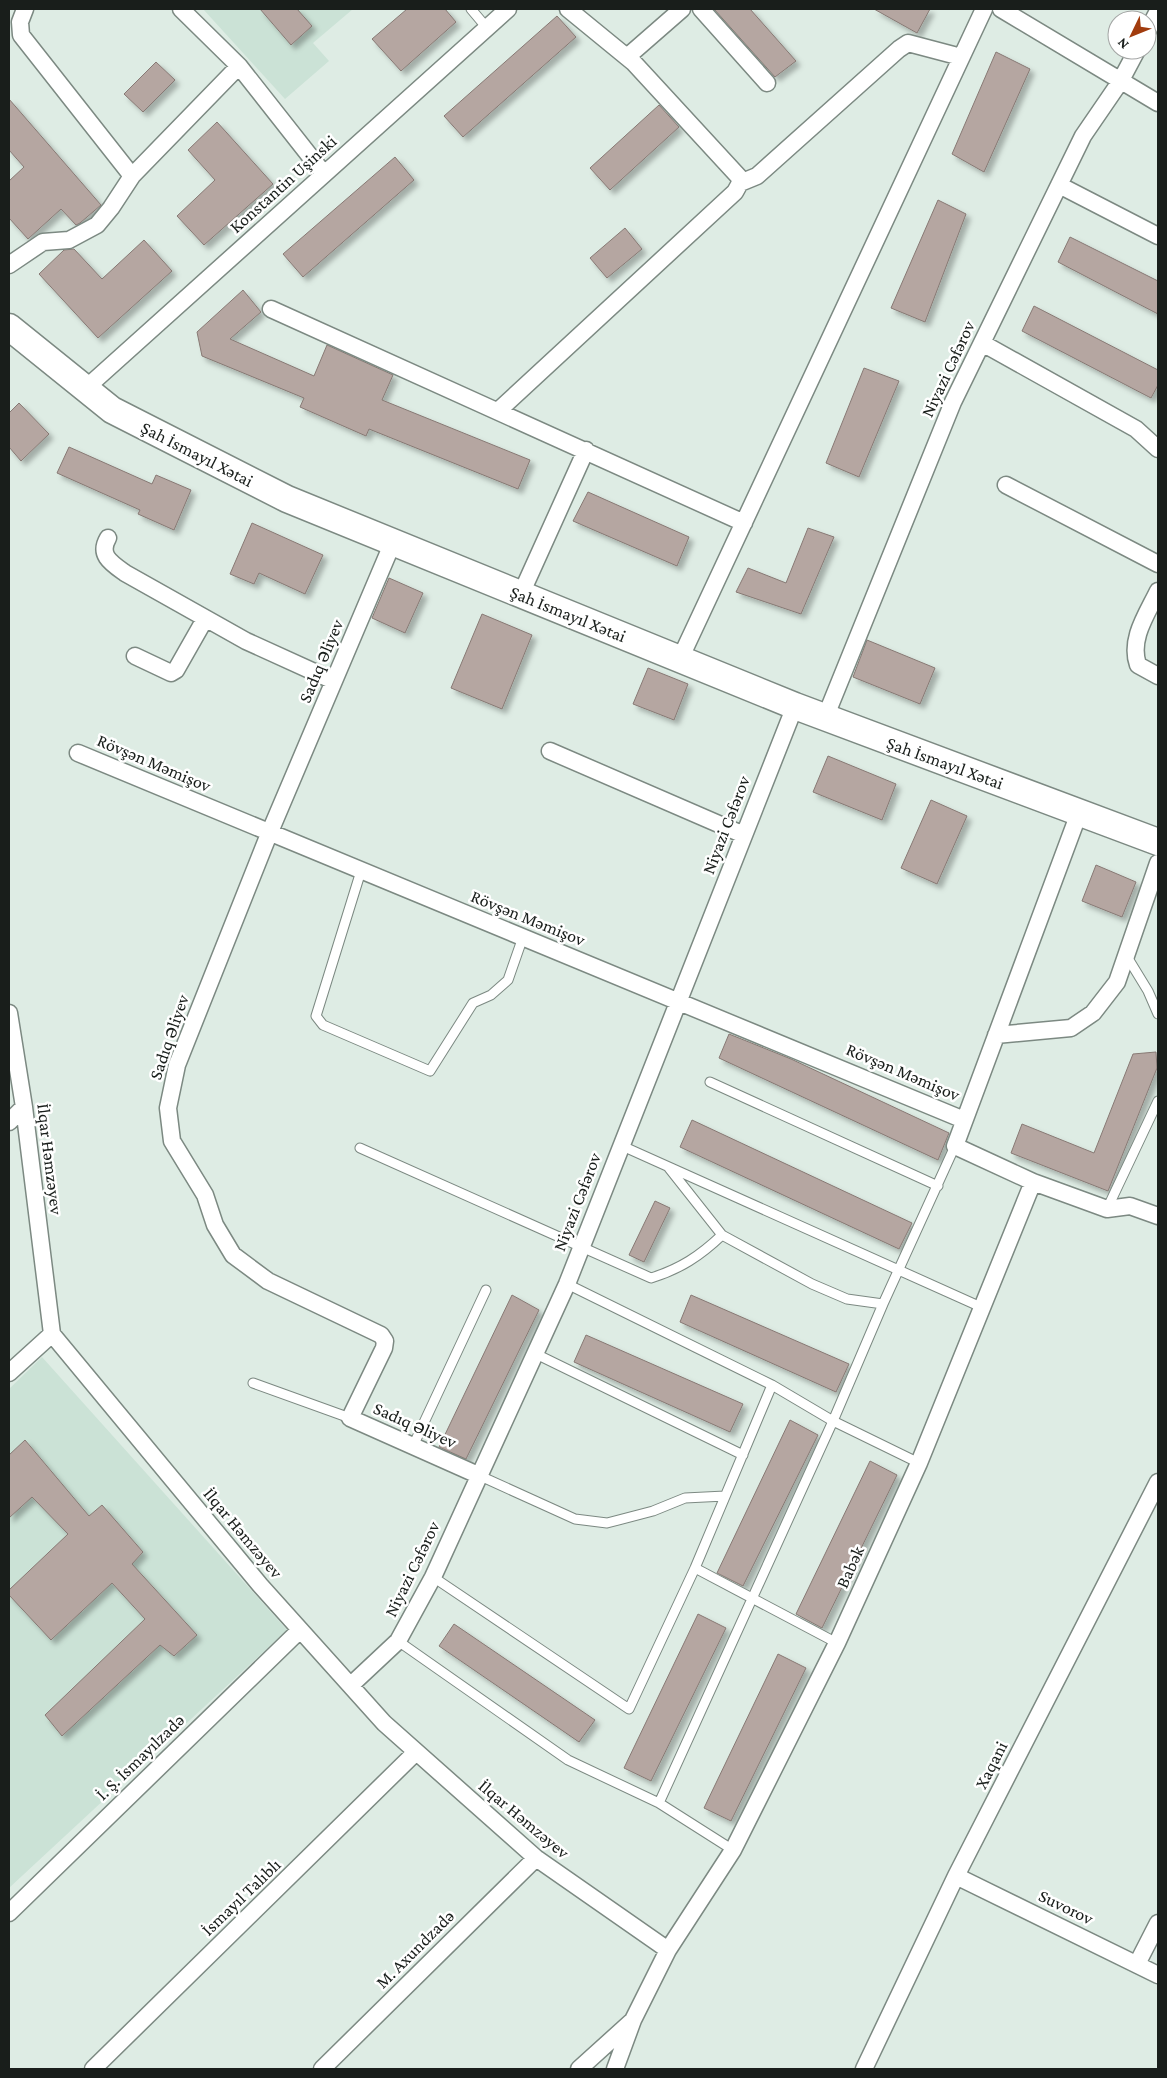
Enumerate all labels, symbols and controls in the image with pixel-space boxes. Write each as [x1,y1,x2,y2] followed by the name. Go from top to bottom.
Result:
[1107,10,1157,60] north arrow
[1113,35,1132,53] text: N
[226,131,341,237] street label: Konstantin Uşinski
[917,317,979,420] street label: Niyazi Cəfərov
[138,417,257,491] street label: Şah İsmayıl Xətai
[507,582,629,646] street label: Şah İsmayıl Xətai
[294,616,348,706] street label: Sadıq Əliyev
[94,730,214,796] street label: Rövşən Məmişov
[884,733,1006,794] street label: Şah İsmayıl Xətai
[698,772,754,877] street label: Niyazi Cəfərov
[468,886,589,950] street label: Rövşən Məmişov
[145,991,193,1082] street label: Sadıq Əliyev
[843,1039,963,1105] street label: Rövşən Məmişov
[33,1102,67,1216] street label: İlqar Həmzəyev
[549,1149,605,1254] street label: Niyazi Cəfərov
[370,1398,460,1452] street label: Sadıq Əliyev
[199,1484,287,1583] street label: İlqar Həmzəyev
[380,1517,444,1620] street label: Niyazi Cəfərov
[832,1542,868,1591] street label: Babək
[92,1710,188,1804] street label: İ. Ş. İsmayılzadə
[971,1738,1011,1792] street label: Xaqani
[475,1775,574,1863] street label: İlqar Həmzəyev
[197,1854,285,1940] street label: İsmayıl Talıblı
[1035,1885,1097,1929] street label: Suvorov
[372,1906,458,1992] street label: M. Axundzadə

